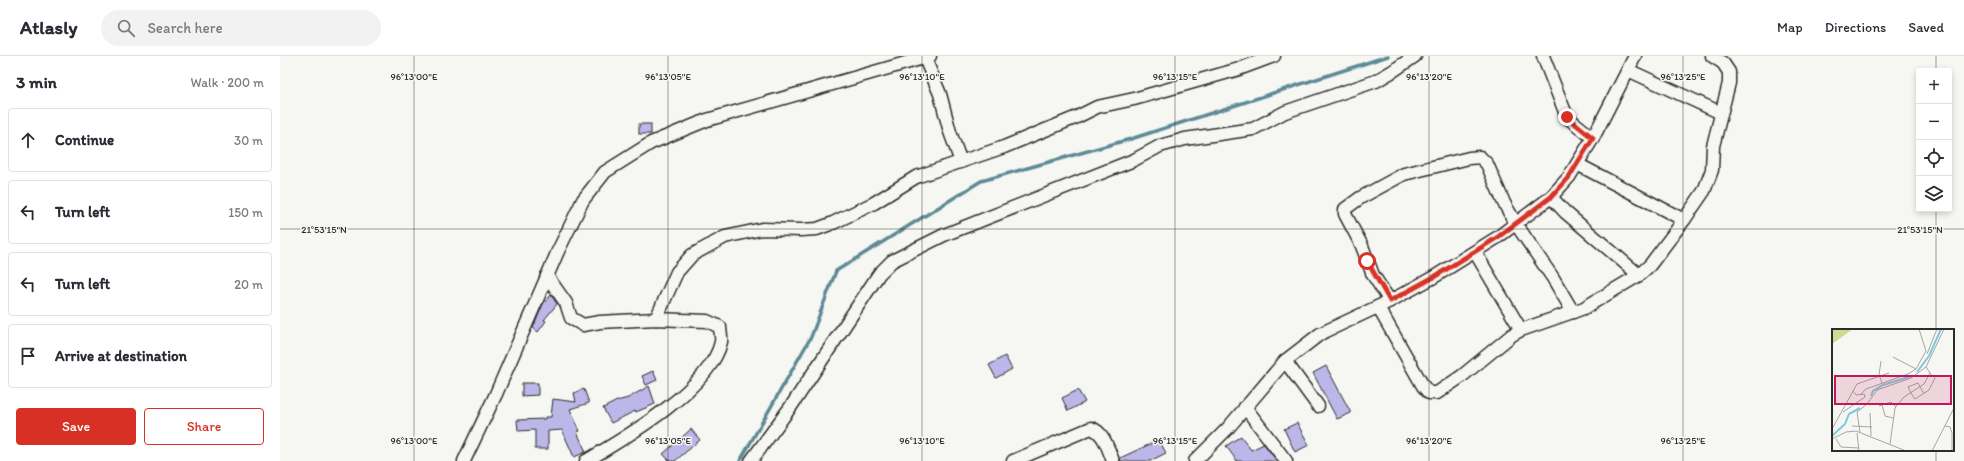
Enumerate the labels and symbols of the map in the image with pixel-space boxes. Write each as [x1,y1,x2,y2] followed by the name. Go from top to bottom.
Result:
[391,70,438,83] text: 96°13'00"E
[645,70,691,83] text: 96°13'05"E
[899,70,945,83] text: 96°13'10"E
[1153,70,1198,83] text: 96°13'15"E
[1406,70,1452,83] text: 96°13'20"E
[1660,70,1706,83] text: 96°13'25"E
[1558,108,1576,126] route end
[301,223,347,236] text: 21°53'15"N
[1897,223,1943,236] text: 21°53'15"N
[1358,252,1376,270] route start
[1832,329,1954,451] inset map
[391,434,438,447] text: 96°13'00"E
[645,434,691,447] text: 96°13'05"E
[899,434,945,447] text: 96°13'10"E
[1153,434,1198,447] text: 96°13'15"E
[1406,434,1452,447] text: 96°13'20"E
[1660,434,1706,447] text: 96°13'25"E

